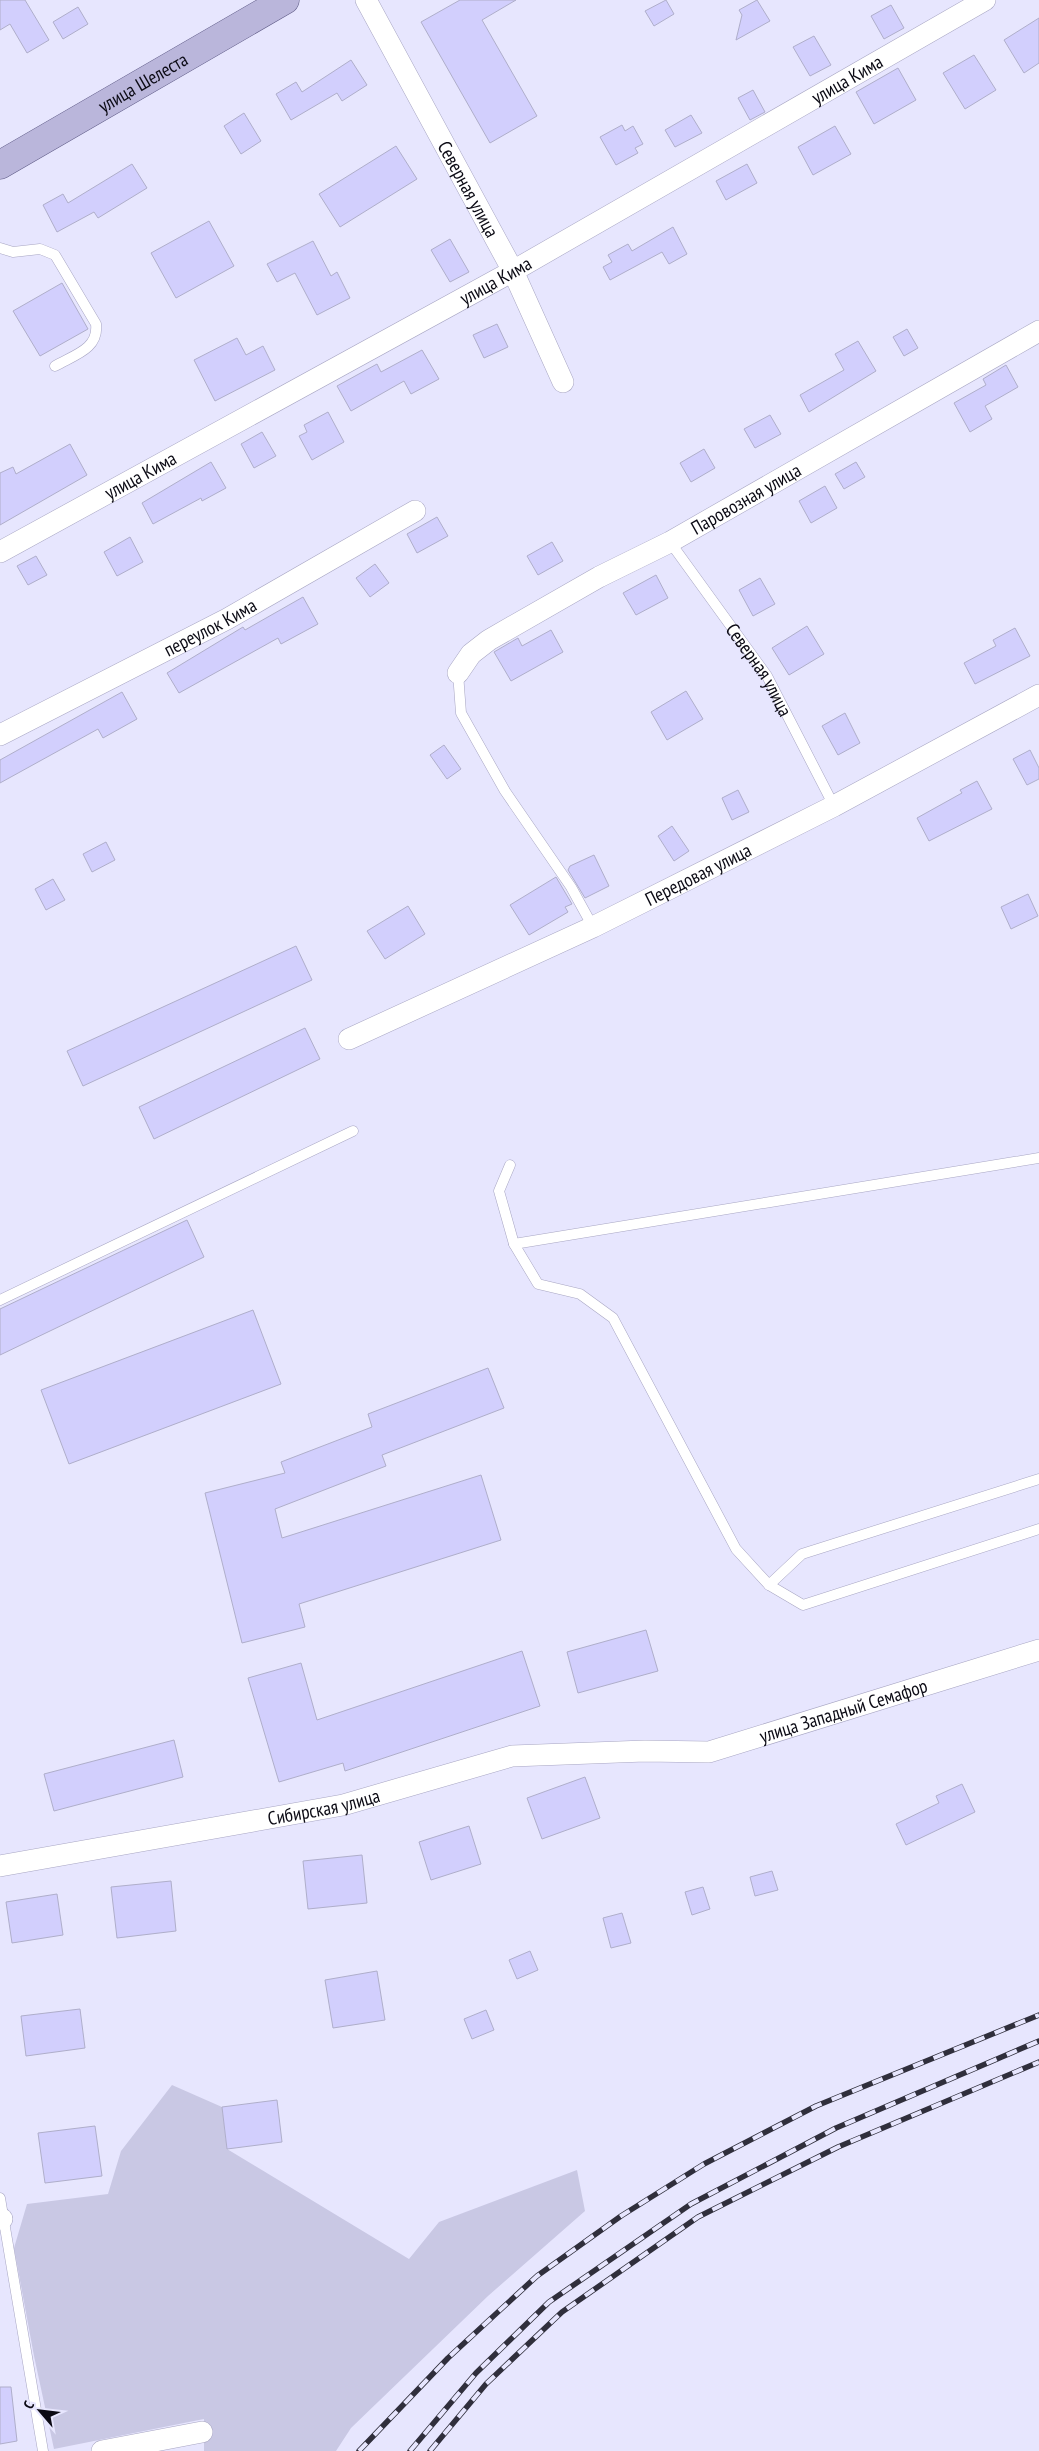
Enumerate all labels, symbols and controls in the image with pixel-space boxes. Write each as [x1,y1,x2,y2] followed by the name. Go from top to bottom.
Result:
[94,47,192,118] street label: улица Шелеста
[807,49,887,109] street label: улица Кима
[433,137,504,241] street label: Северная улица
[455,251,536,310] street label: улица Кима
[100,446,180,504] street label: улица Кима
[686,458,805,540] street label: Паровозная улица
[160,593,261,661] street label: переулок Кима
[721,618,798,720] street label: Северная улица
[641,838,755,911] street label: Передовая улица
[756,1673,930,1748] street label: улица Западный Семафор
[266,1783,382,1830] street label: Сибирская улица
[15,2386,65,2436] north arrow
[19,2397,38,2412] text: С

